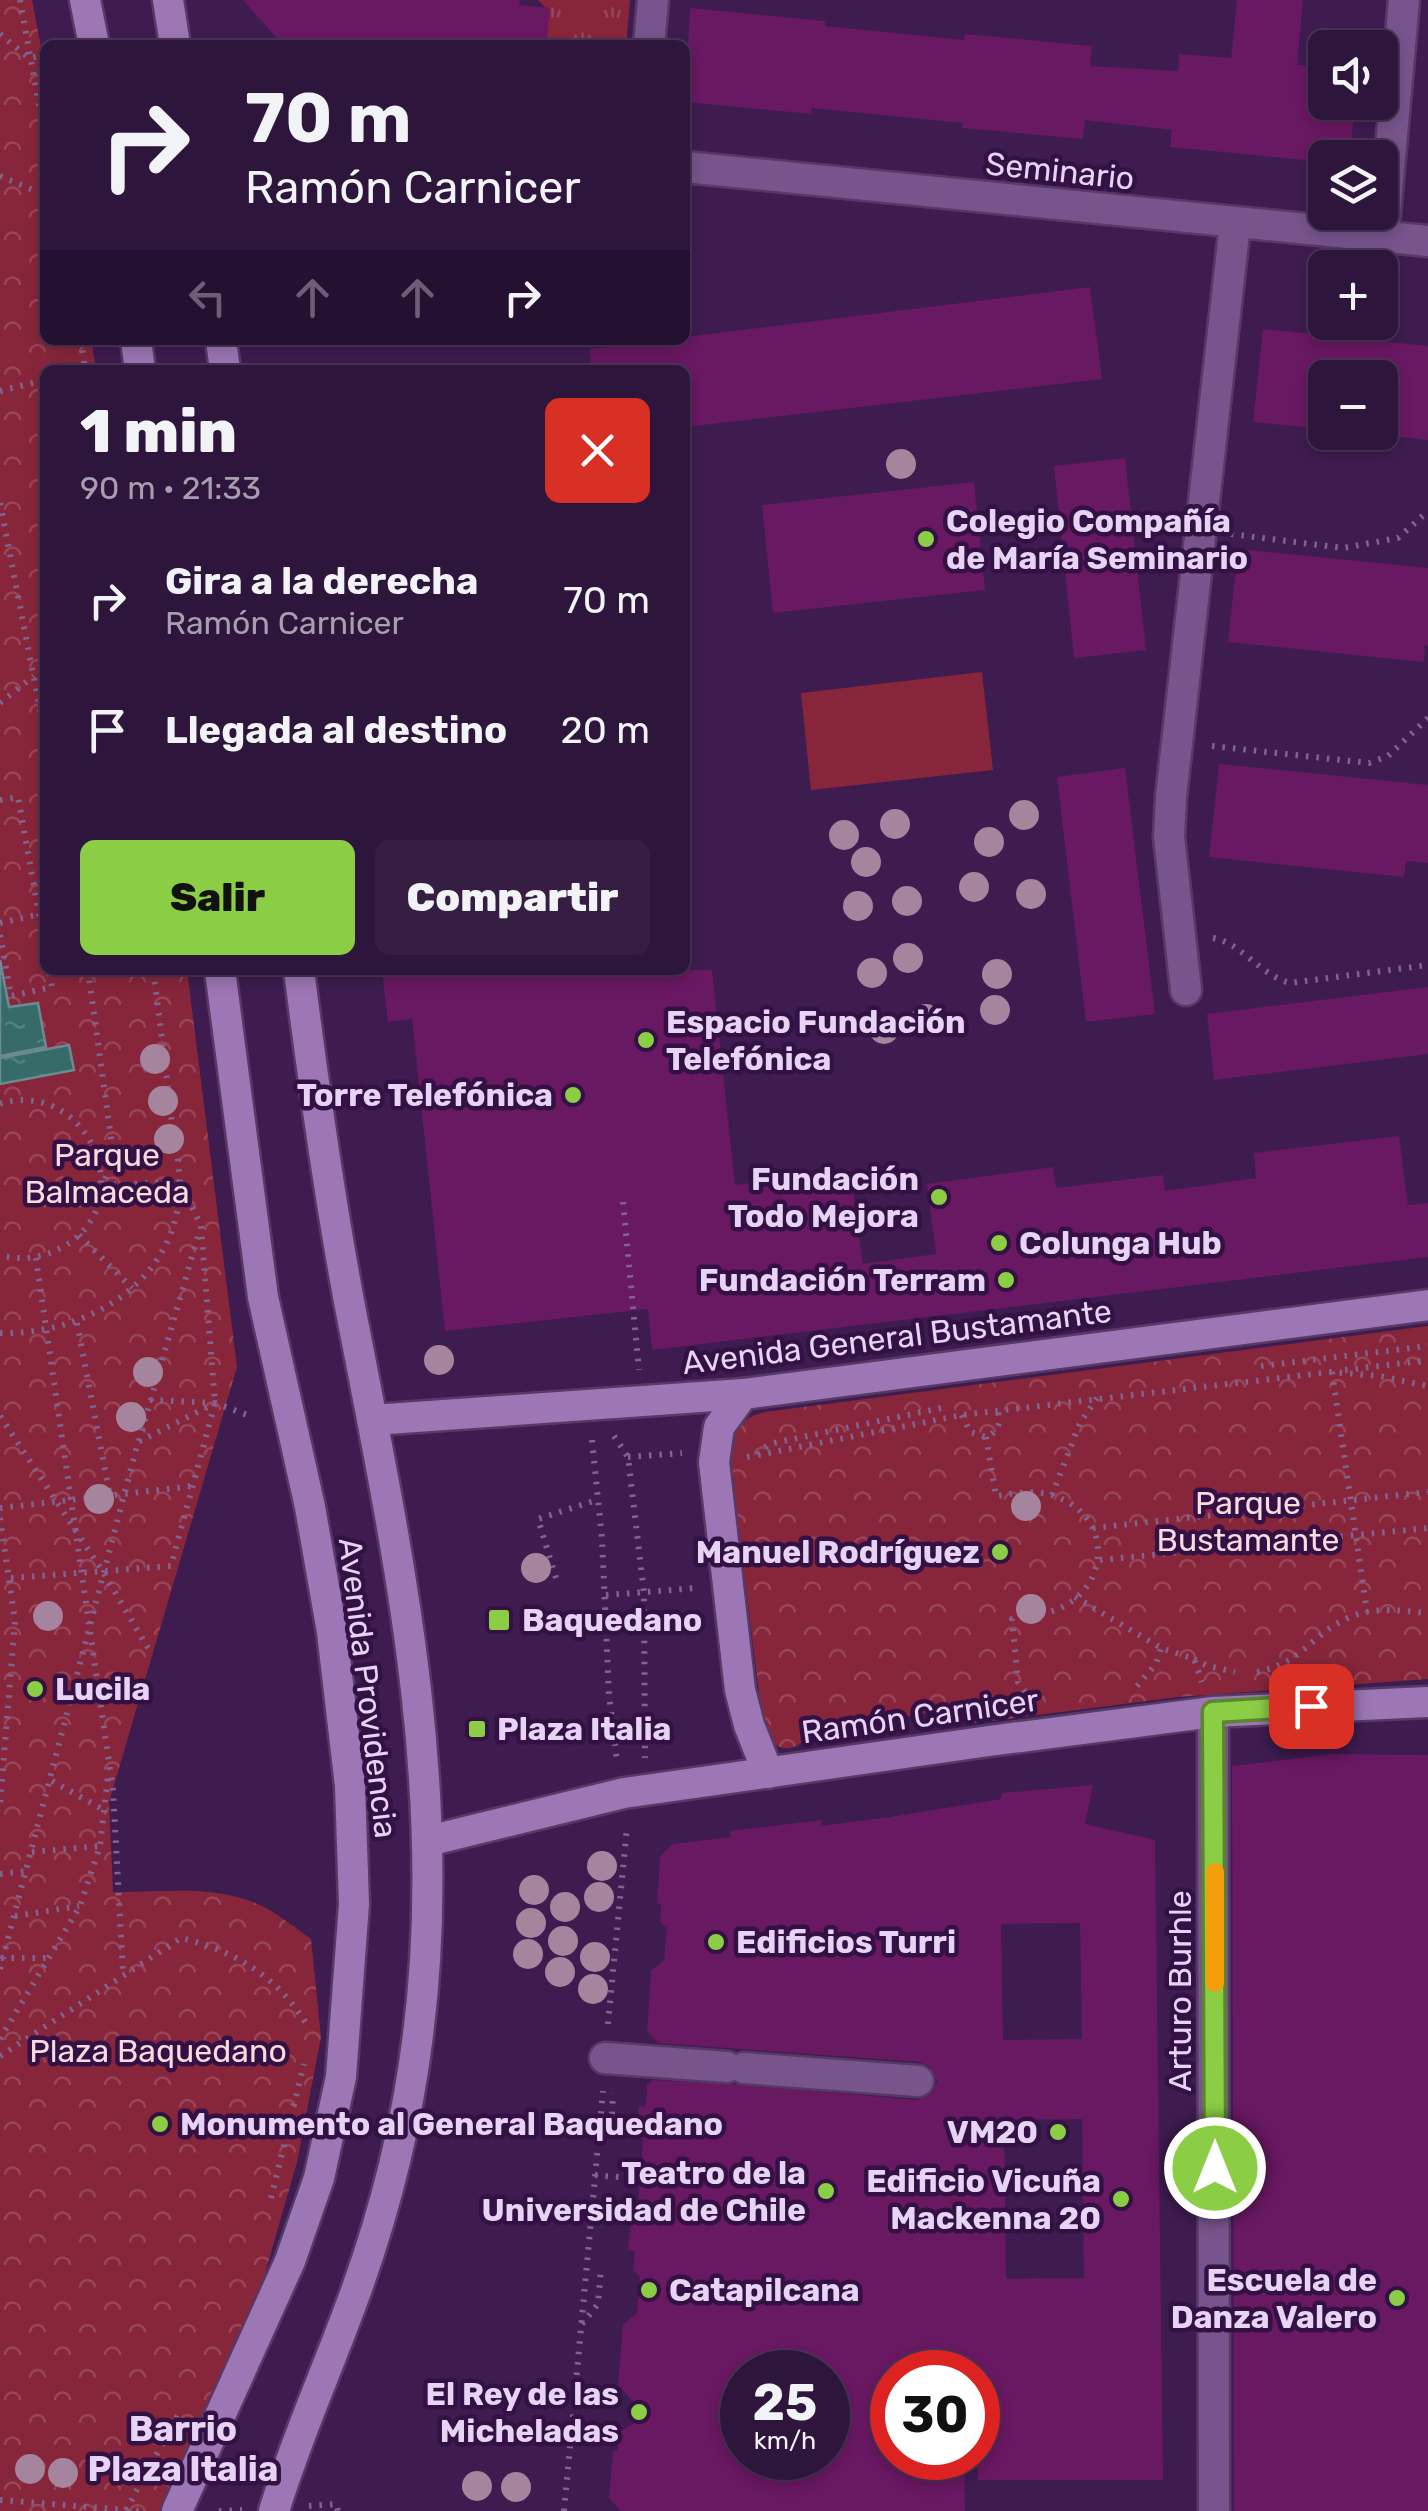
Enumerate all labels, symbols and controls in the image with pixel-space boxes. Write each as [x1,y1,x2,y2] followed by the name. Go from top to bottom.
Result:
[1308,30,1398,450] map controls
[1308,30,1398,120] button: sound
[245,77,412,160] text: 70 m
[80,80,210,210] icon: right
[1308,140,1398,230] button: layers
[984,144,1136,198] street label: Seminario
[245,161,581,214] text: Ramón Carnicer
[1308,250,1398,340] button: +
[180,270,235,325] icon: left
[285,270,340,325] icon: ahead
[390,270,445,325] icon: ahead
[495,270,550,325] icon: right
[1308,360,1398,450] button: −
[80,396,237,467] text: 1 min
[545,398,650,503] button: close
[80,469,261,507] text: 90 m · 21:33
[946,502,1248,577] place label: Colegio Compañía de María Seminario
[915,528,937,550] marker: Colegio Compañía de María Seminario
[165,558,478,604] text: Gira a la derecha
[80,573,135,628] icon: right
[563,577,650,623] text: 70 m
[165,604,404,642] text: Ramón Carnicer
[80,703,135,758] icon: arrive
[165,707,507,753] text: Llegada al destino
[560,707,650,753] text: 20 m
[80,840,355,955] button: Salir
[375,840,650,955] button: Compartir
[666,1003,966,1078] place label: Espacio Fundación Telefónica
[635,1029,657,1051] marker: Espacio Fundación Telefónica
[297,1076,553,1114] place label: Torre Telefónica
[562,1084,584,1106] marker: Torre Telefónica
[24,1136,190,1211] park label: Parque Balmaceda
[728,1160,919,1235] place label: Fundación Todo Mejora
[928,1186,950,1208] marker: Fundación Todo Mejora
[1019,1224,1222,1262] place label: Colunga Hub
[988,1232,1010,1254] marker: Colunga Hub
[699,1261,986,1299] place label: Fundación Terram
[995,1269,1017,1291] marker: Fundación Terram
[680,1292,1114,1382] street label: Avenida General Bustamante
[1157,1484,1339,1559] park label: Parque Bustamante
[696,1533,980,1571] place label: Manuel Rodríguez
[331,1536,405,1840] street label: Avenida Providencia
[989,1541,1011,1563] marker: Manuel Rodríguez
[522,1601,702,1639] place label: Baquedano
[486,1607,512,1633] marker: Baquedano
[1269,1664,1354,1749] pin
[55,1670,150,1708] place label: Lucila
[24,1678,46,1700] marker: Lucila
[1284,1679,1339,1734] icon: arrive
[799,1681,1041,1751] street label: Ramón Carnicer
[497,1710,671,1748] place label: Plaza Italia
[466,1718,488,1740] marker: Plaza Italia
[1161,1890,1199,2092] street label: Arturo Burhle
[736,1923,956,1961] place label: Edificios Turri
[705,1931,727,1953] marker: Edificios Turri
[29,2032,287,2070] park label: Plaza Baquedano
[180,2105,723,2143] place label: Monumento al General Baquedano
[149,2113,171,2135] marker: Monumento al General Baquedano
[947,2113,1038,2151] place label: VM20
[1163,2116,1267,2220] position arrow
[1047,2121,1069,2143] marker: VM20
[482,2154,806,2229] place label: Teatro de la Universidad de Chile
[866,2162,1101,2237] place label: Edificio Vicuña Mackenna 20
[815,2180,837,2202] marker: Teatro de la Universidad de Chile
[1110,2188,1132,2210] marker: Edificio Vicuña Mackenna 20
[1171,2261,1377,2336] place label: Escuela de Danza Valero
[669,2271,860,2309] place label: Catapilcana
[638,2279,660,2301] marker: Catapilcana
[1386,2287,1408,2309] marker: Escuela de Danza Valero
[870,2350,1000,2480] speed limit sign: 30
[753,2373,817,2433] text: 25
[426,2375,619,2450] place label: El Rey de las Micheladas
[628,2401,650,2423] marker: El Rey de las Micheladas
[88,2408,278,2490] district label: Barrio Plaza Italia
[754,2426,816,2455] text: km/h

